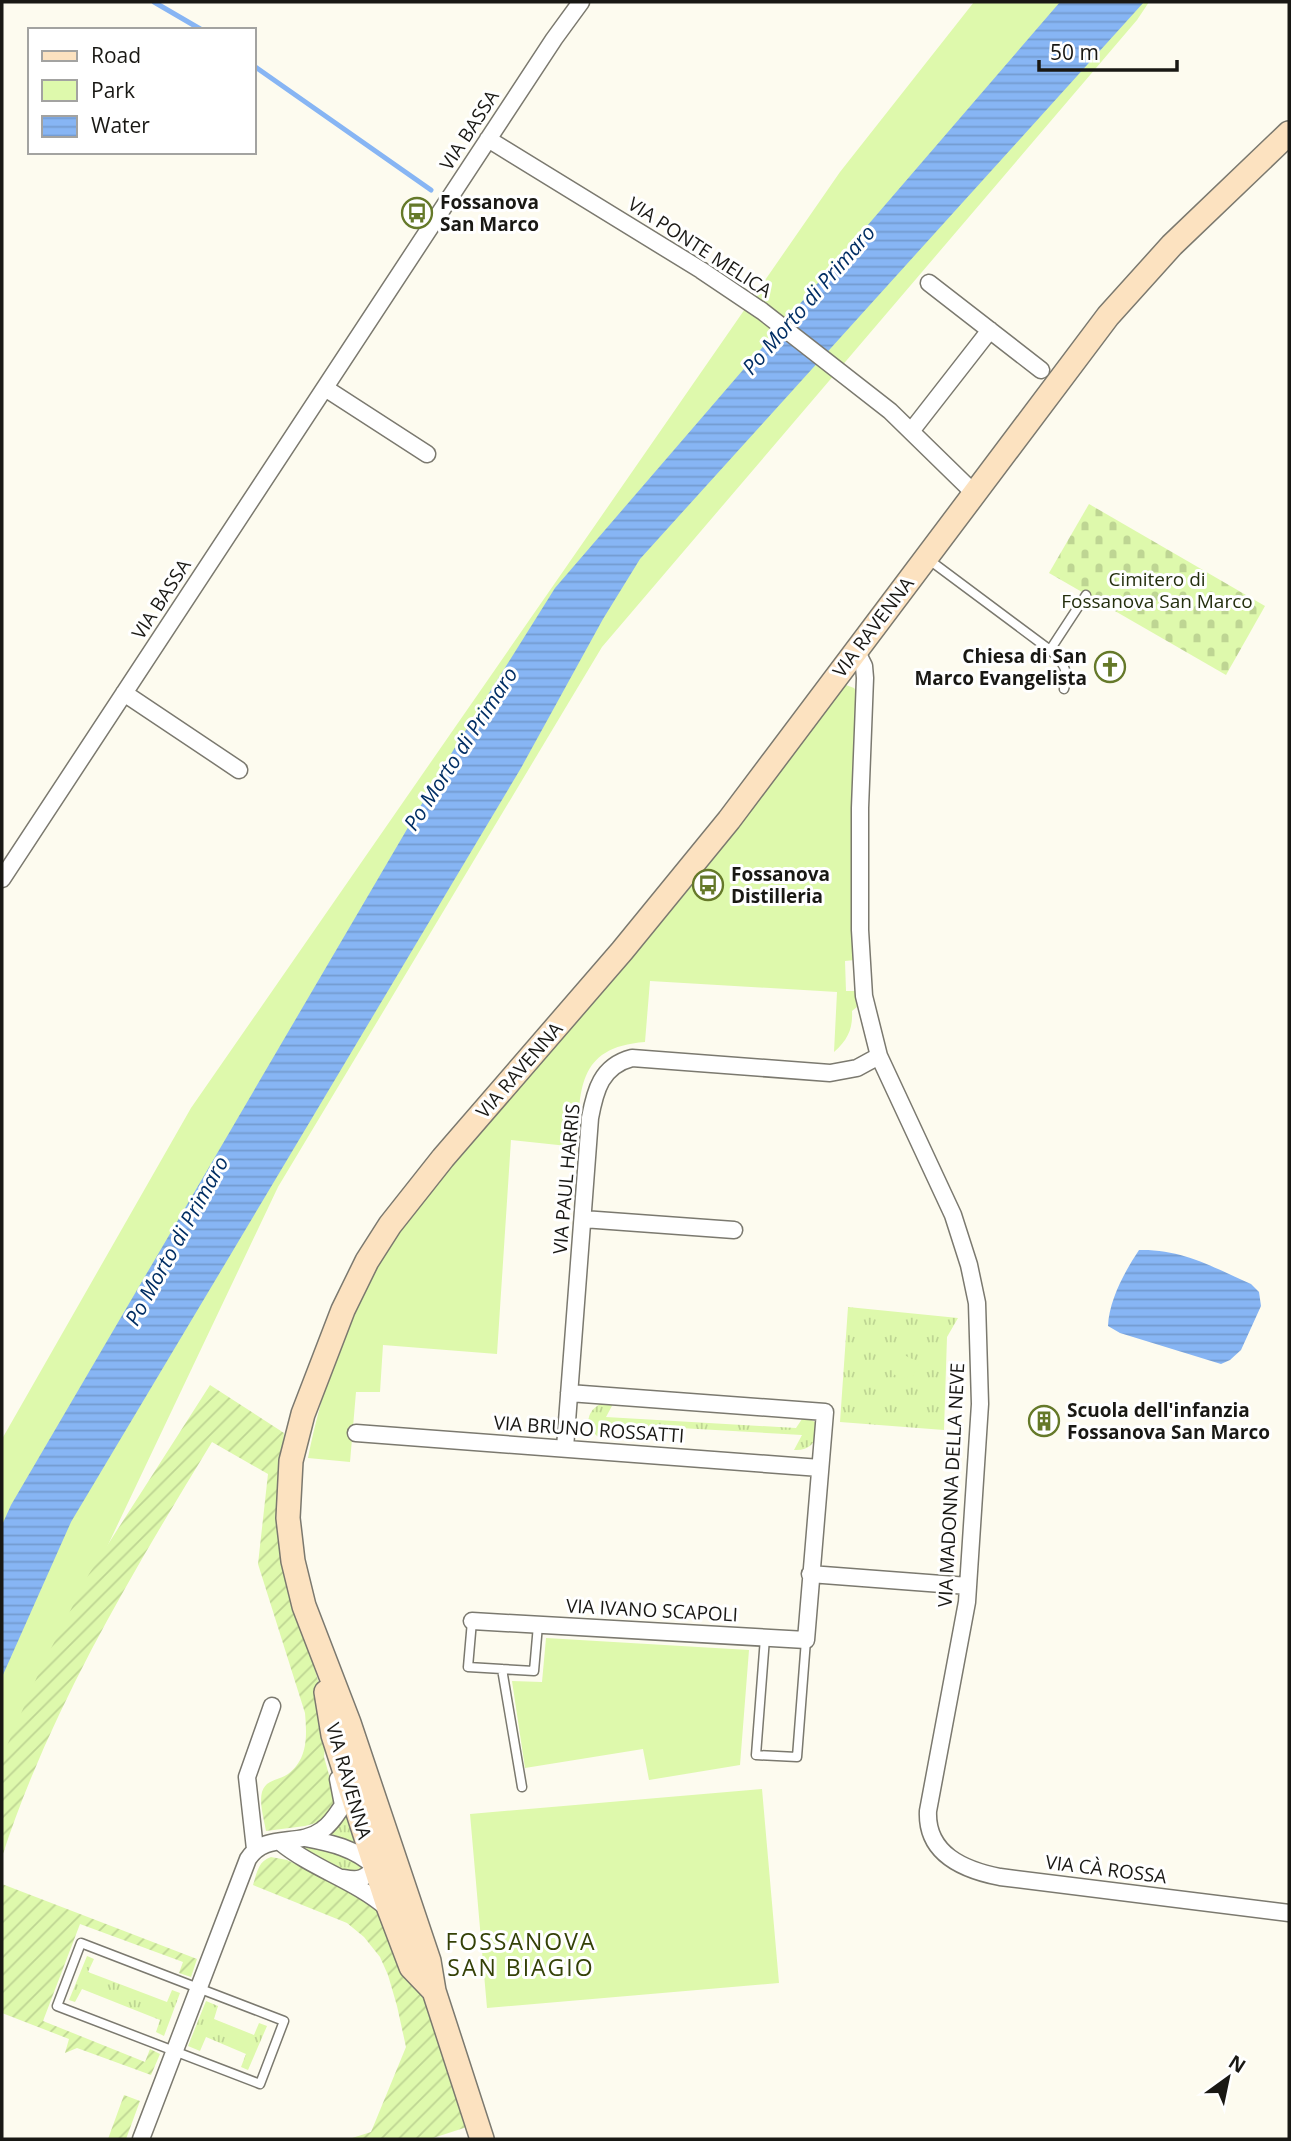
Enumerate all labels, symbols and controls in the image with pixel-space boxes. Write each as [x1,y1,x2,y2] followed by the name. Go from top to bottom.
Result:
[28,28,256,154] legend
[1039,28,1177,72] scale bar
[1050,38,1099,66] text: 50 m
[91,41,141,69] text: Road
[91,76,135,104] text: Park
[433,85,505,175] street label: VIA BASSA
[91,111,150,139] text: Water
[440,189,539,237] place label: Fossanova San Marco
[623,191,777,303] street label: VIA PONTE MELICA
[400,196,434,230] bus stop icon: Fossanova San Marco
[735,219,881,380] water label: Po Morto di Primaro
[125,554,197,644] street label: VIA BASSA
[1061,566,1253,614] park label: Cimitero di Fossanova San Marco
[827,571,919,683] street label: VIA RAVENNA
[914,643,1087,691] place label: Chiesa di San Marco Evangelista
[1093,650,1127,684] church icon: Chiesa di San Marco Evangelista
[397,661,524,836] water label: Po Morto di Primaro
[731,861,830,909] place label: Fossanova Distilleria
[691,868,725,902] bus stop icon: Fossanova Distilleria
[470,1016,568,1124] street label: VIA RAVENNA
[546,1103,586,1255] street label: VIA PAUL HARRIS
[118,1151,234,1330] water label: Po Morto di Primaro
[932,1362,970,1608] street label: VIA MADONNA DELLA NEVE
[1067,1397,1270,1445] place label: Scuola dell'infanzia Fossanova San Marco
[1027,1404,1061,1438] building icon: Scuola dell'infanzia Fossanova San Marco
[493,1409,685,1449] street label: VIA BRUNO ROSSATTI
[565,1593,739,1627] street label: VIA IVANO SCAPOLI
[320,1720,378,1842] street label: VIA RAVENNA
[1044,1849,1168,1889] street label: VIA CÀ ROSSA
[446,1925,597,1983] district label: FOSSANOVA SAN BIAGIO
[1193,2043,1263,2113] north arrow
[1224,2049,1251,2079] text: N

